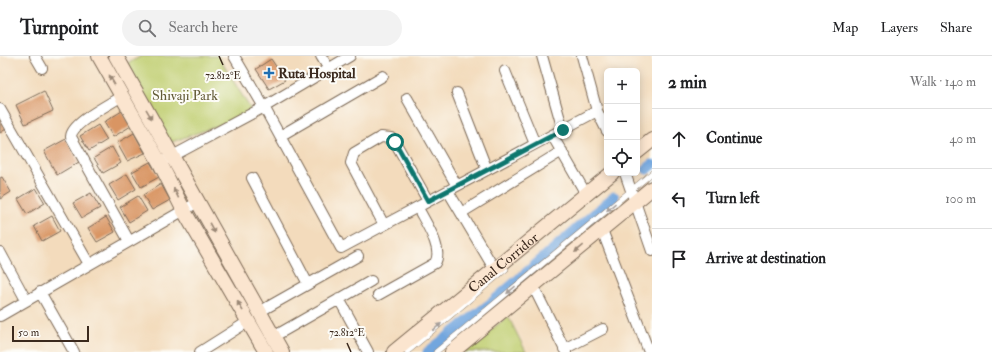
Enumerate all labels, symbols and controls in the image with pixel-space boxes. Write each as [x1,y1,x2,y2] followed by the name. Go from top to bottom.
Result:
[122,10,402,46] search box
[20,16,98,40] text: Turnpoint
[136,17,158,39] icon: search
[168,18,238,37] text: Search here
[832,19,858,36] text: Map
[880,19,918,36] text: Layers
[940,19,972,36] text: Share
[278,65,356,83] place label: Ruta Hospital
[263,67,275,79] marker: Ruta Hospital
[604,68,640,176] map controls
[604,68,640,104] button: +
[205,70,241,82] text: 72.812°E
[668,72,707,93] text: 2 min
[109,74,116,86] one-way arrow
[910,74,976,90] text: Walk · 140 m
[152,87,218,104] park label: Shivaji Park
[604,104,640,140] button: −
[146,108,153,120] one-way arrow
[554,121,572,139] route end
[668,128,690,150] icon: ahead
[706,129,762,148] text: Continue
[950,131,976,147] text: 40 m
[386,133,404,151] route start
[604,140,640,176] button: locate
[172,187,179,199] one-way arrow
[668,188,690,210] icon: left
[706,189,760,208] text: Turn left
[945,191,976,207] text: 100 m
[606,202,617,211] one-way arrow
[209,222,216,233] one-way arrow
[465,228,542,296] street label: Canal Corridor
[573,244,584,253] one-way arrow
[668,248,690,270] icon: arrive
[706,249,826,268] text: Arrive at destination
[506,285,517,294] one-way arrow
[237,300,244,312] one-way arrow
[432,322,442,331] one-way arrow
[12,324,89,343] scale bar
[18,326,39,339] text: 50 m
[329,327,365,339] text: 72.812°E

